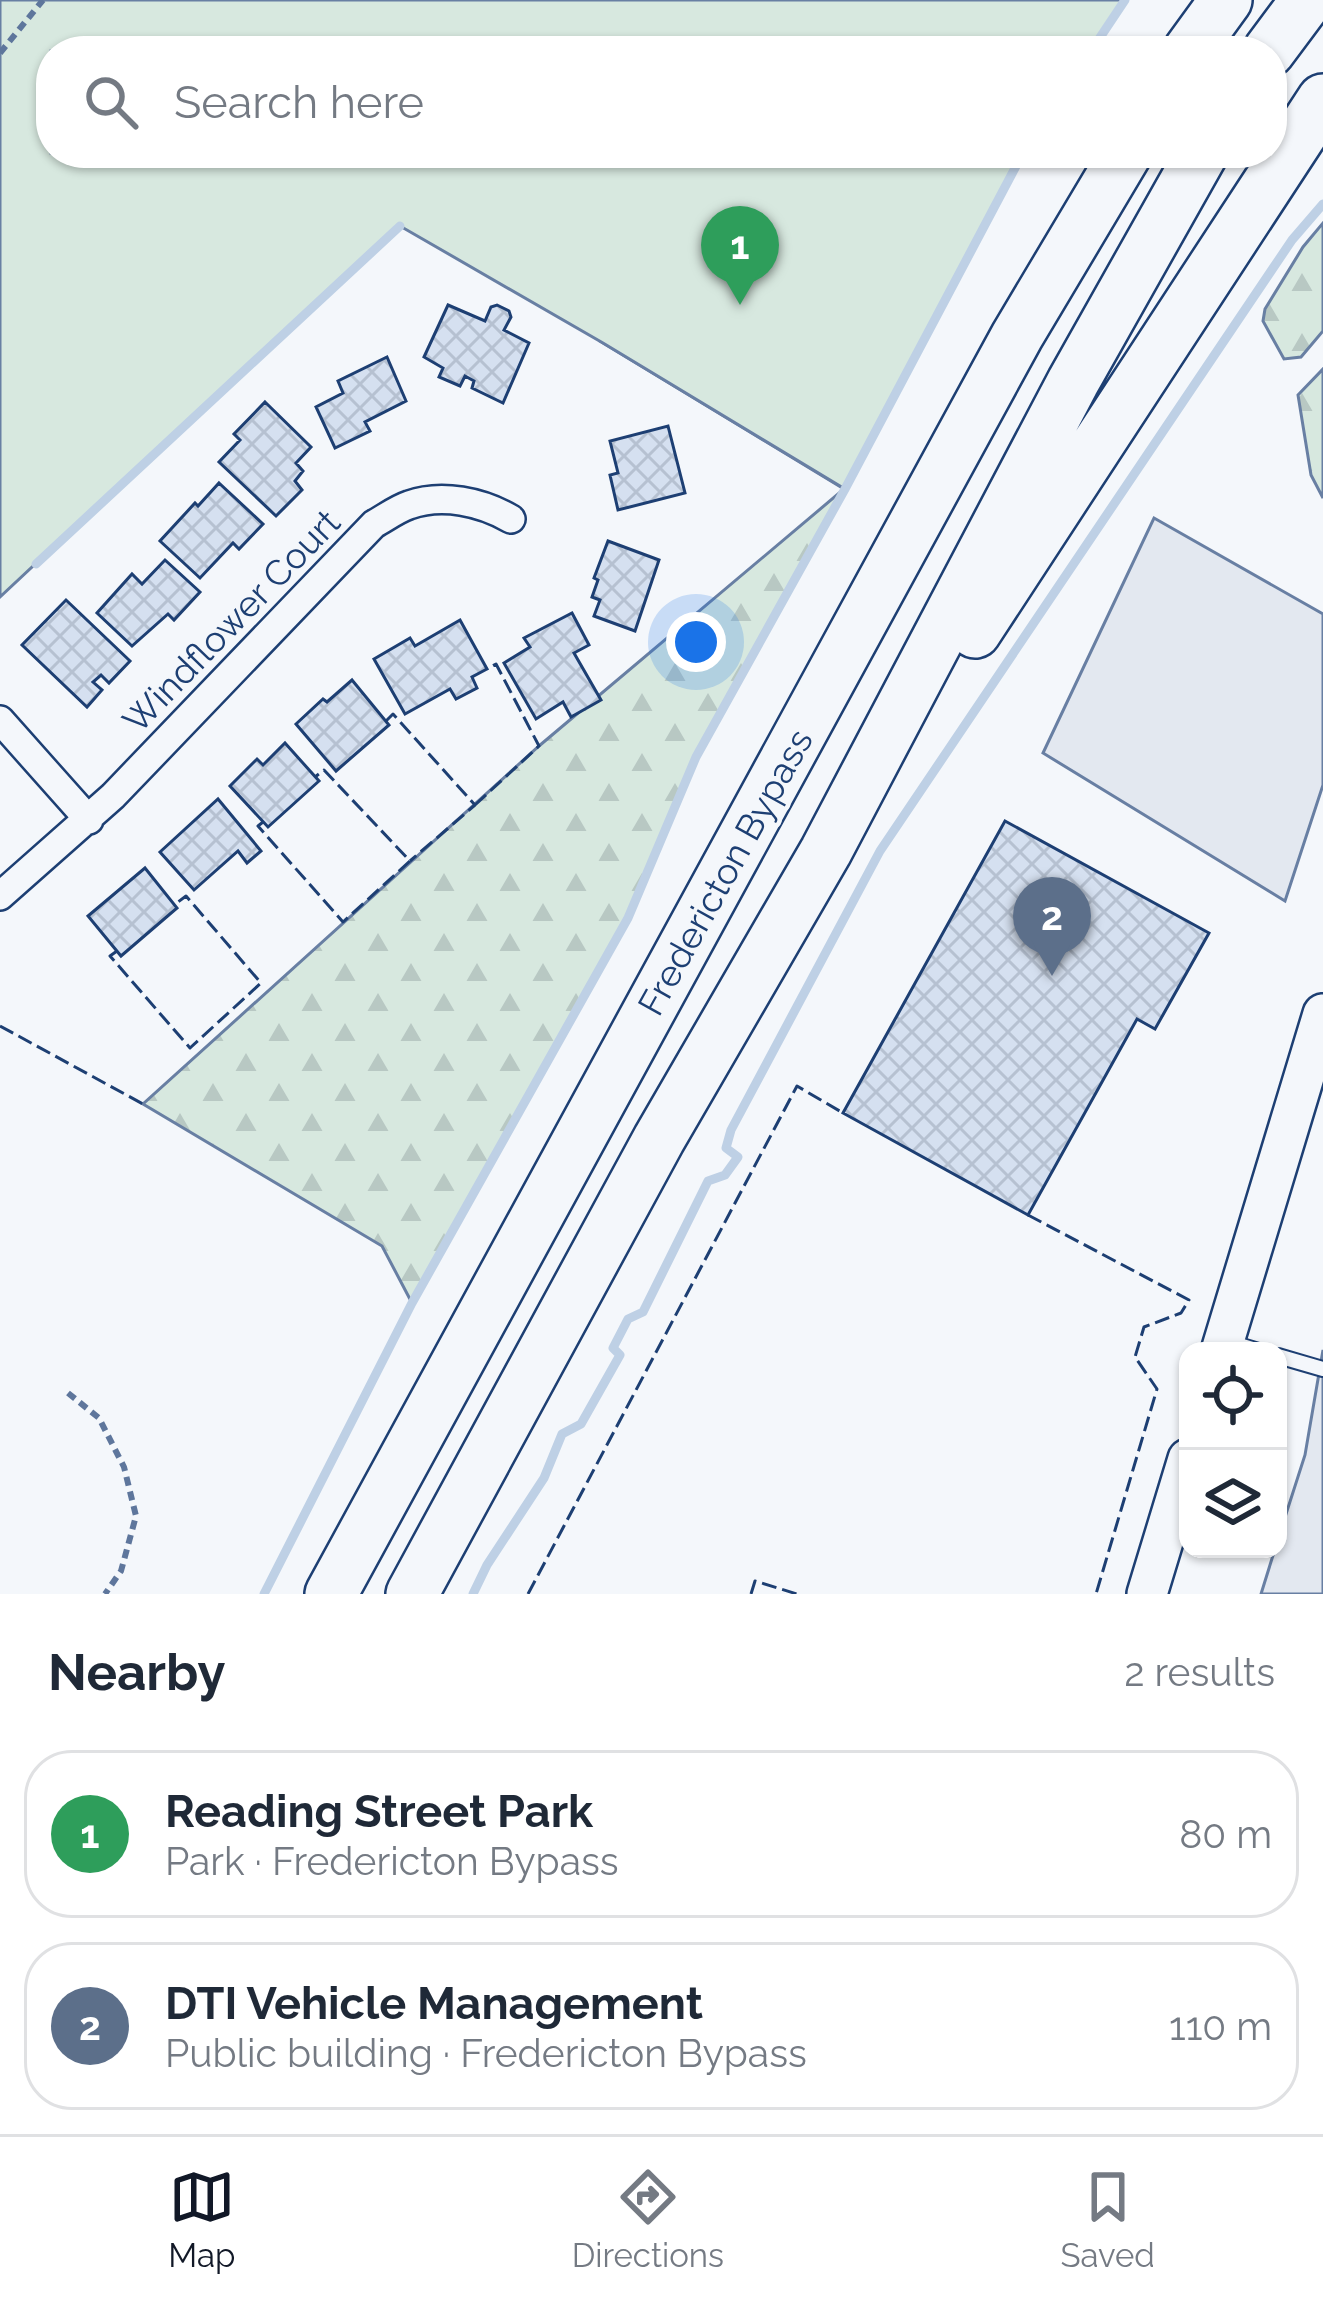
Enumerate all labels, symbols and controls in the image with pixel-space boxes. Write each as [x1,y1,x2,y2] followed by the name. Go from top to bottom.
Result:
[36,36,1287,168] search box
[78,69,144,135] icon: search
[174,76,424,129] text: Search here
[701,206,779,305] pin: 1
[114,501,348,741] street label: Windflower Court
[666,612,726,672] your location
[629,722,821,1022] street label: Fredericton Bypass
[1013,877,1091,976] pin: 2
[1179,1342,1287,1558] map controls
[1179,1342,1287,1450] button: locate
[1179,1450,1287,1558] button: layers
[48,1642,225,1702] text: Nearby
[1124,1649,1275,1695] text: 2 results
[165,1785,593,1838] text: Reading Street Park
[80,1811,100,1857] text: 1
[1179,1811,1272,1857] text: 80 m
[165,1838,619,1884] text: Park · Fredericton Bypass
[165,1977,703,2030] text: DTI Vehicle Management
[79,2003,101,2049] text: 2
[1169,2003,1272,2049] text: 110 m
[165,2030,807,2076] text: Public building · Fredericton Bypass
[168,2164,235,2275] tab: Map
[572,2164,724,2275] tab: Directions
[1060,2164,1155,2275] tab: Saved

